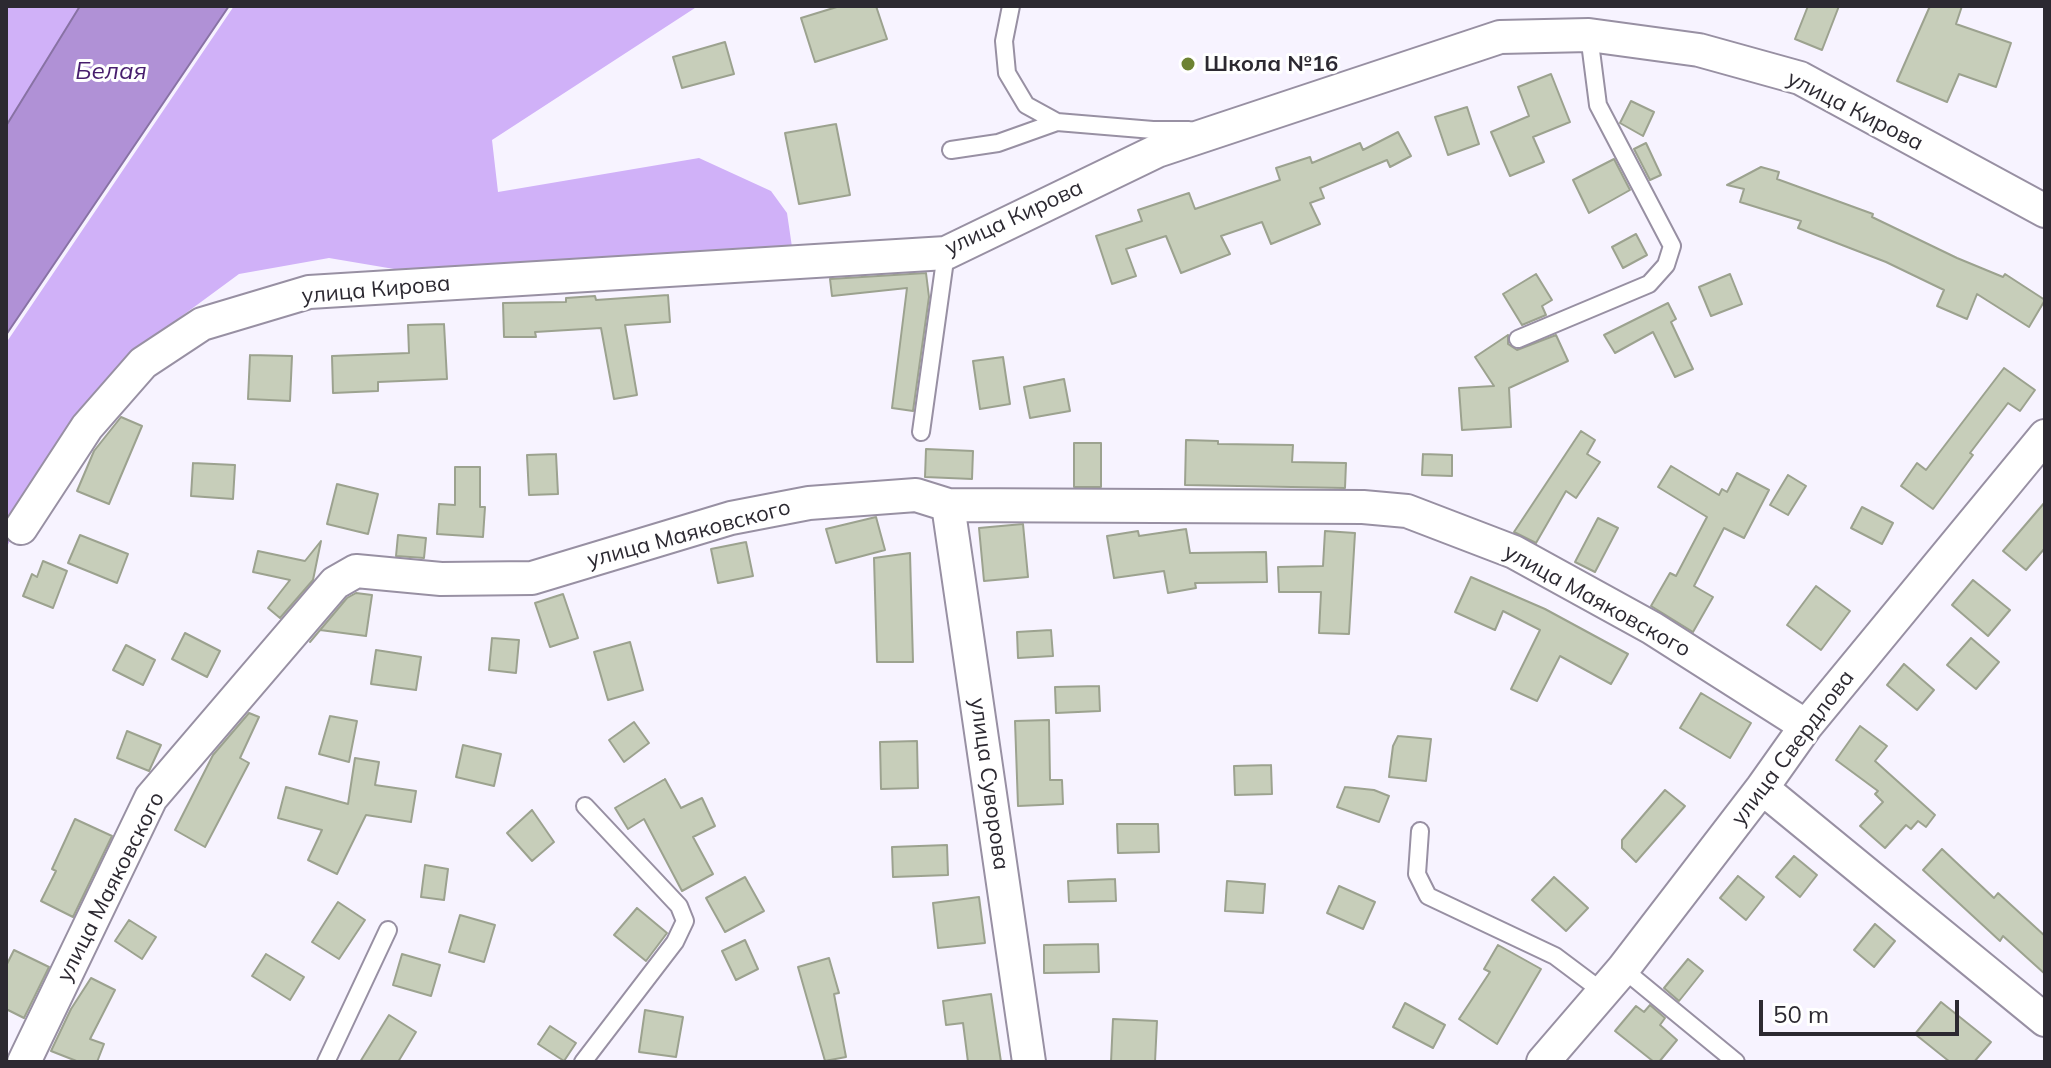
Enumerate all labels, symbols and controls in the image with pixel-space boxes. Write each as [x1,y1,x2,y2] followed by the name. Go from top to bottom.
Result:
[1204,51,1338,77] place label: Школа №16
[1179,55,1197,73] marker: Школа №16
[75,58,147,86] water label: Белая
[1782,65,1928,157] street label: улица Кирова
[941,174,1087,262] street label: улица Кирова
[300,270,452,310] street label: улица Кирова
[584,494,794,574] street label: улица Маяковского
[1499,539,1695,663] street label: улица Маяковского
[1726,665,1860,831] street label: улица Свердлова
[964,696,1014,872] street label: улица Суворова
[52,788,170,986] street label: улица Маяковского
[1763,984,1963,1034] scale bar
[1773,999,1829,1029] text: 50 m

